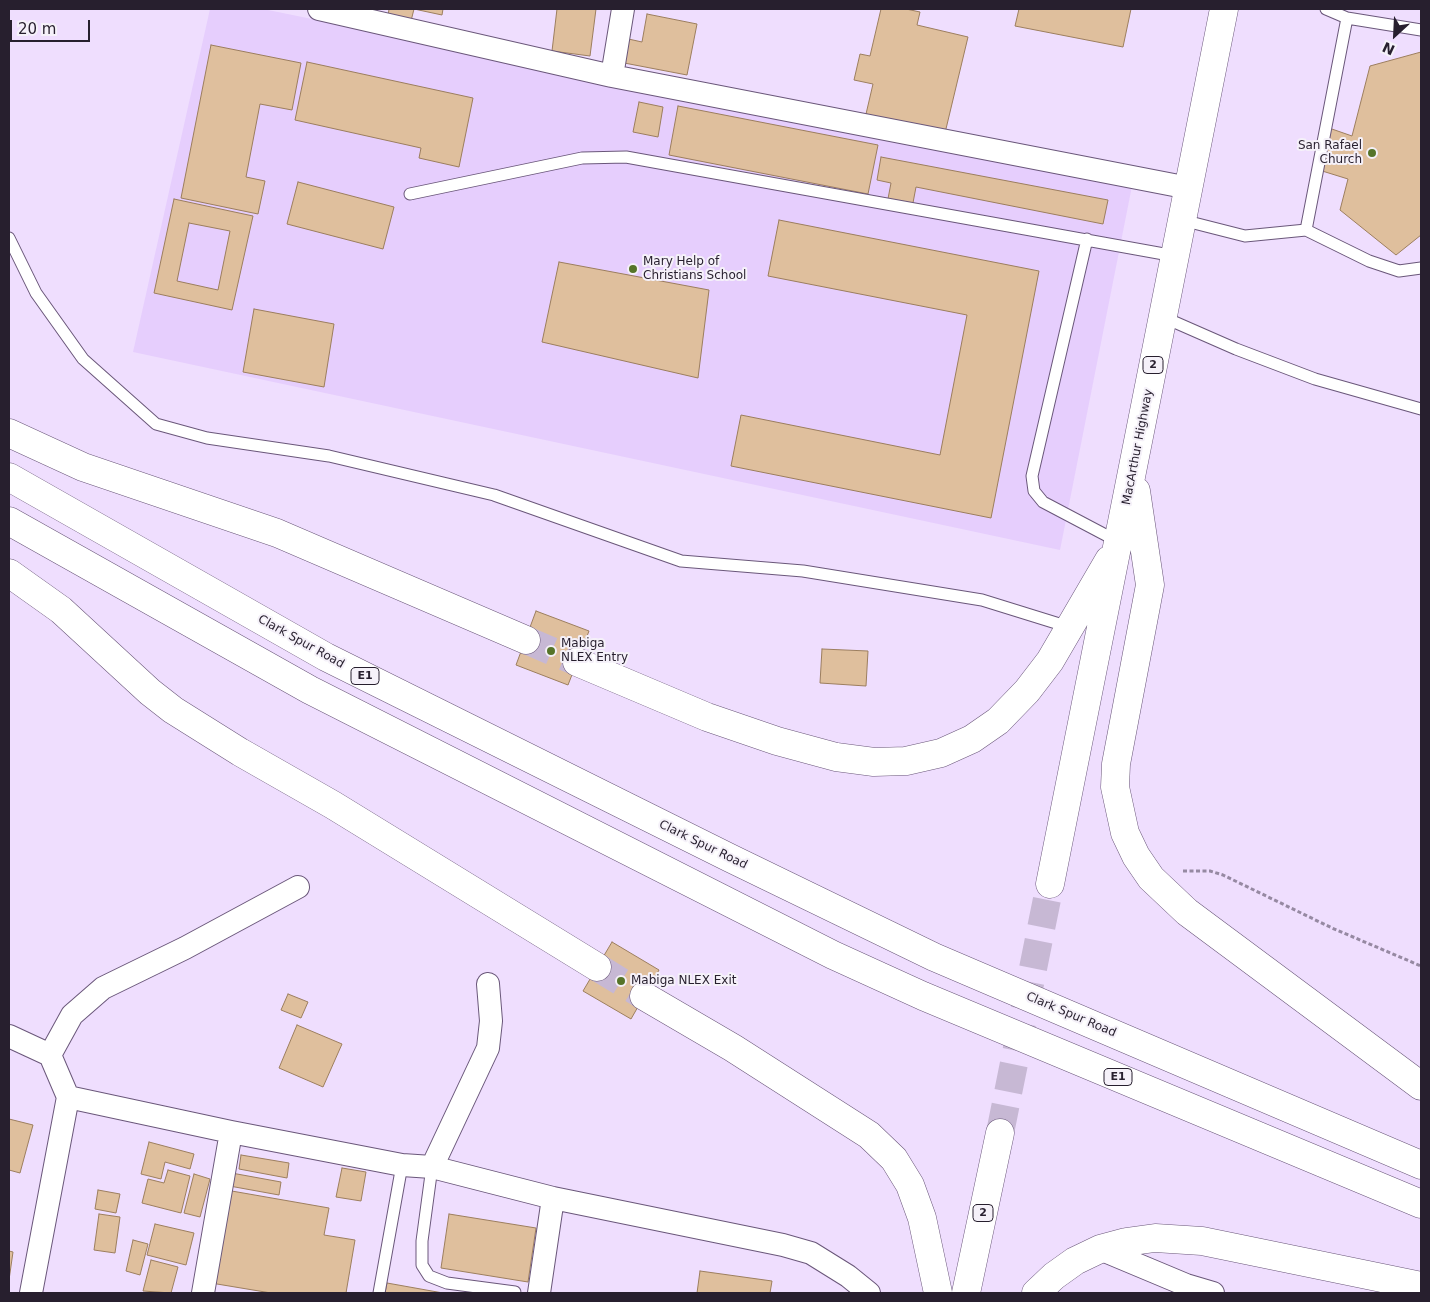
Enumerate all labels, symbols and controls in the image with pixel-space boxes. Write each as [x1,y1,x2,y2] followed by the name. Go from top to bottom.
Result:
[12,10,92,42] scale bar
[1370,10,1420,60] north arrow
[18,20,56,38] text: 20 m
[1380,39,1397,58] text: N
[1298,139,1362,167] place label: San Rafael Church
[1366,147,1378,159] marker: San Rafael Church
[643,255,746,283] place label: Mary Help of Christians School
[627,263,639,275] marker: Mary Help of Christians School
[1143,356,1163,374] road number: 2
[1120,388,1156,506] street label: MacArthur Highway
[255,612,347,672] street label: Clark Spur Road
[561,637,628,665] place label: Mabiga NLEX Entry
[545,645,557,657] marker: Mabiga NLEX Entry
[351,668,379,684] road number: E1
[656,817,750,873] street label: Clark Spur Road
[631,974,736,988] place label: Mabiga NLEX Exit
[615,975,627,987] marker: Mabiga NLEX Exit
[1024,990,1118,1040] street label: Clark Spur Road
[1104,1068,1132,1086] road number: E1
[973,1204,993,1222] road number: 2

